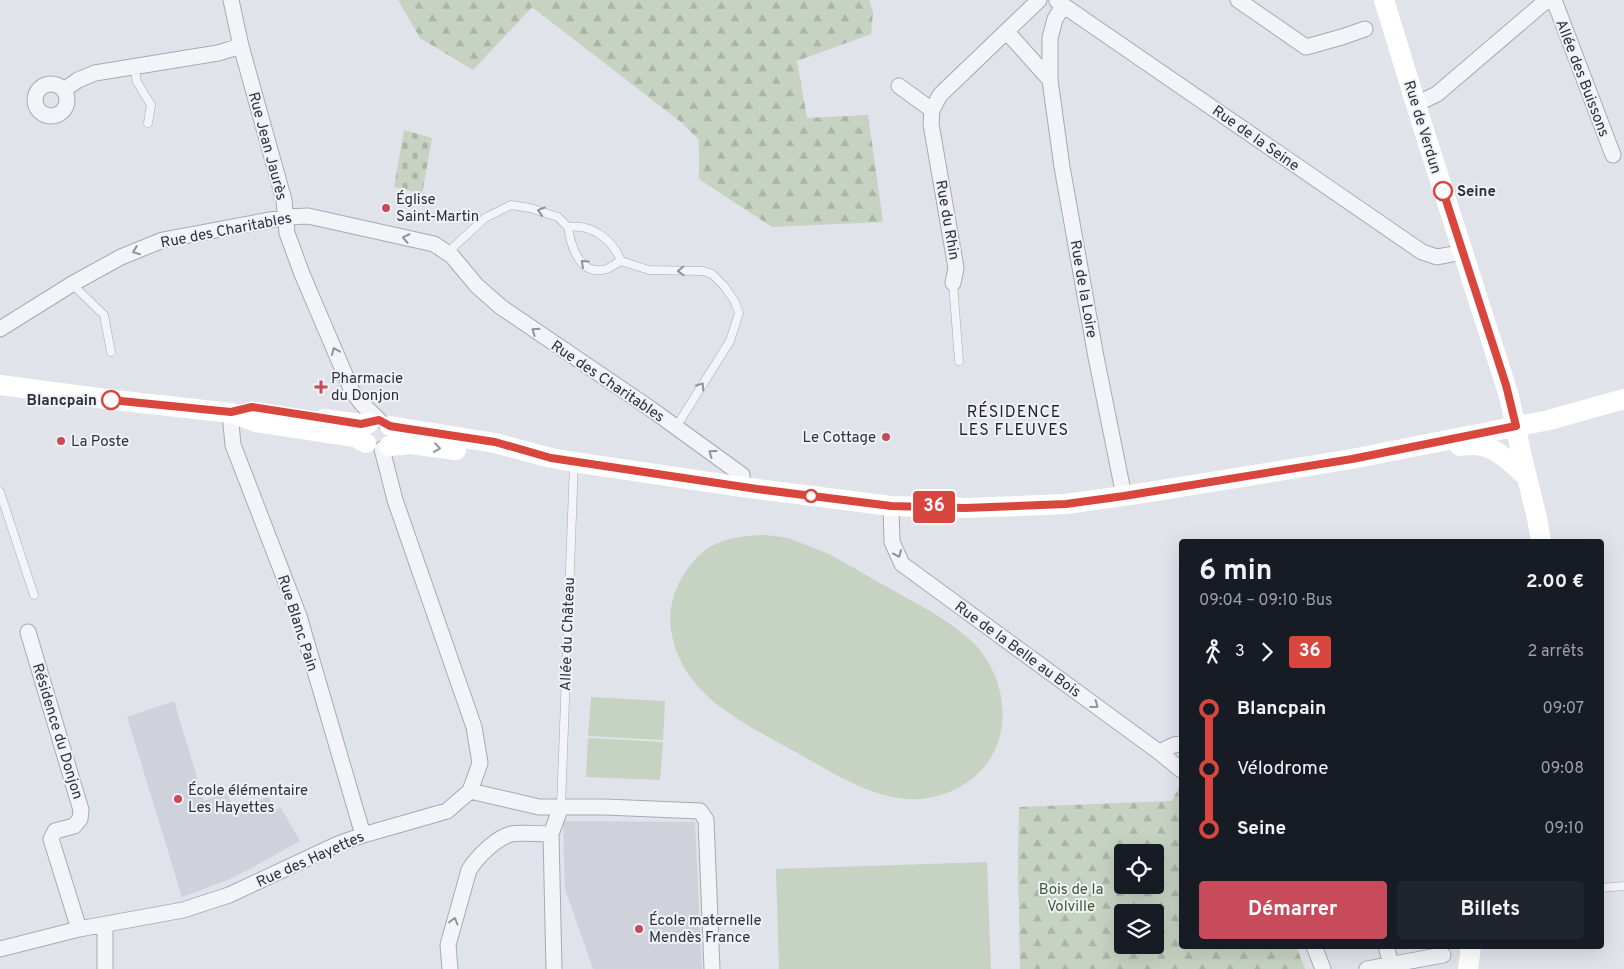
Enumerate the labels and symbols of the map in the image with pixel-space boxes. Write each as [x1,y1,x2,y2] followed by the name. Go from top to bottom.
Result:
[1550,17,1613,140] street label: Allée des Buissons
[1398,78,1445,176] street label: Rue de Verdun
[243,90,290,203] street label: Rue Jean Jaurès
[1208,102,1303,176] street label: Rue de la Seine
[930,179,963,262] street label: Rue du Rhin
[1433,181,1453,201] marker: Seine
[1457,183,1496,202] place label: Seine
[396,190,479,227] place label: Église Saint-Martin
[380,202,392,214] marker: Église Saint-Martin
[537,207,545,217] one-way arrow
[159,209,293,254] street label: Rue des Charitables
[402,233,411,244] one-way arrow
[1065,239,1100,340] street label: Rue de la Loire
[132,245,141,255] one-way arrow
[581,260,590,269] one-way arrow
[676,265,684,276] one-way arrow
[531,328,541,337] one-way arrow
[547,337,668,427] street label: Rue des Charitables
[330,347,340,355] one-way arrow
[331,370,403,406] place label: Pharmacie du Donjon
[315,381,327,393] marker: Pharmacie du Donjon
[695,382,704,391] one-way arrow
[101,390,121,410] marker: Blancpain
[27,392,97,411] place label: Blancpain
[959,401,1069,441] district label: RÉSIDENCE LES FLEUVES
[803,429,876,448] place label: Le Cottage
[880,431,892,443] marker: Le Cottage
[71,433,129,452] place label: La Poste
[55,435,67,447] marker: La Poste
[434,442,442,453] one-way arrow
[708,450,718,459] one-way arrow
[804,489,818,503] unlabelled marker
[912,491,956,523] line badge: 36
[891,549,902,558] one-way arrow
[272,573,321,674] street label: Rue Blanc Pain
[557,577,580,691] street label: Allée du Château
[950,598,1084,702] street label: Rue de la Belle au Bois
[27,661,86,802] street label: Résidence du Donjon
[1089,699,1099,708] one-way arrow
[188,781,308,818] place label: École élémentaire Les Hayettes
[172,793,184,805] marker: École élémentaire Les Hayettes
[254,828,368,893] street label: Rue des Hayettes
[1039,881,1103,917] park label: Bois de la Volville
[649,911,762,948] place label: École maternelle Mendès France
[449,918,459,926] one-way arrow
[633,923,645,935] marker: École maternelle Mendès France

